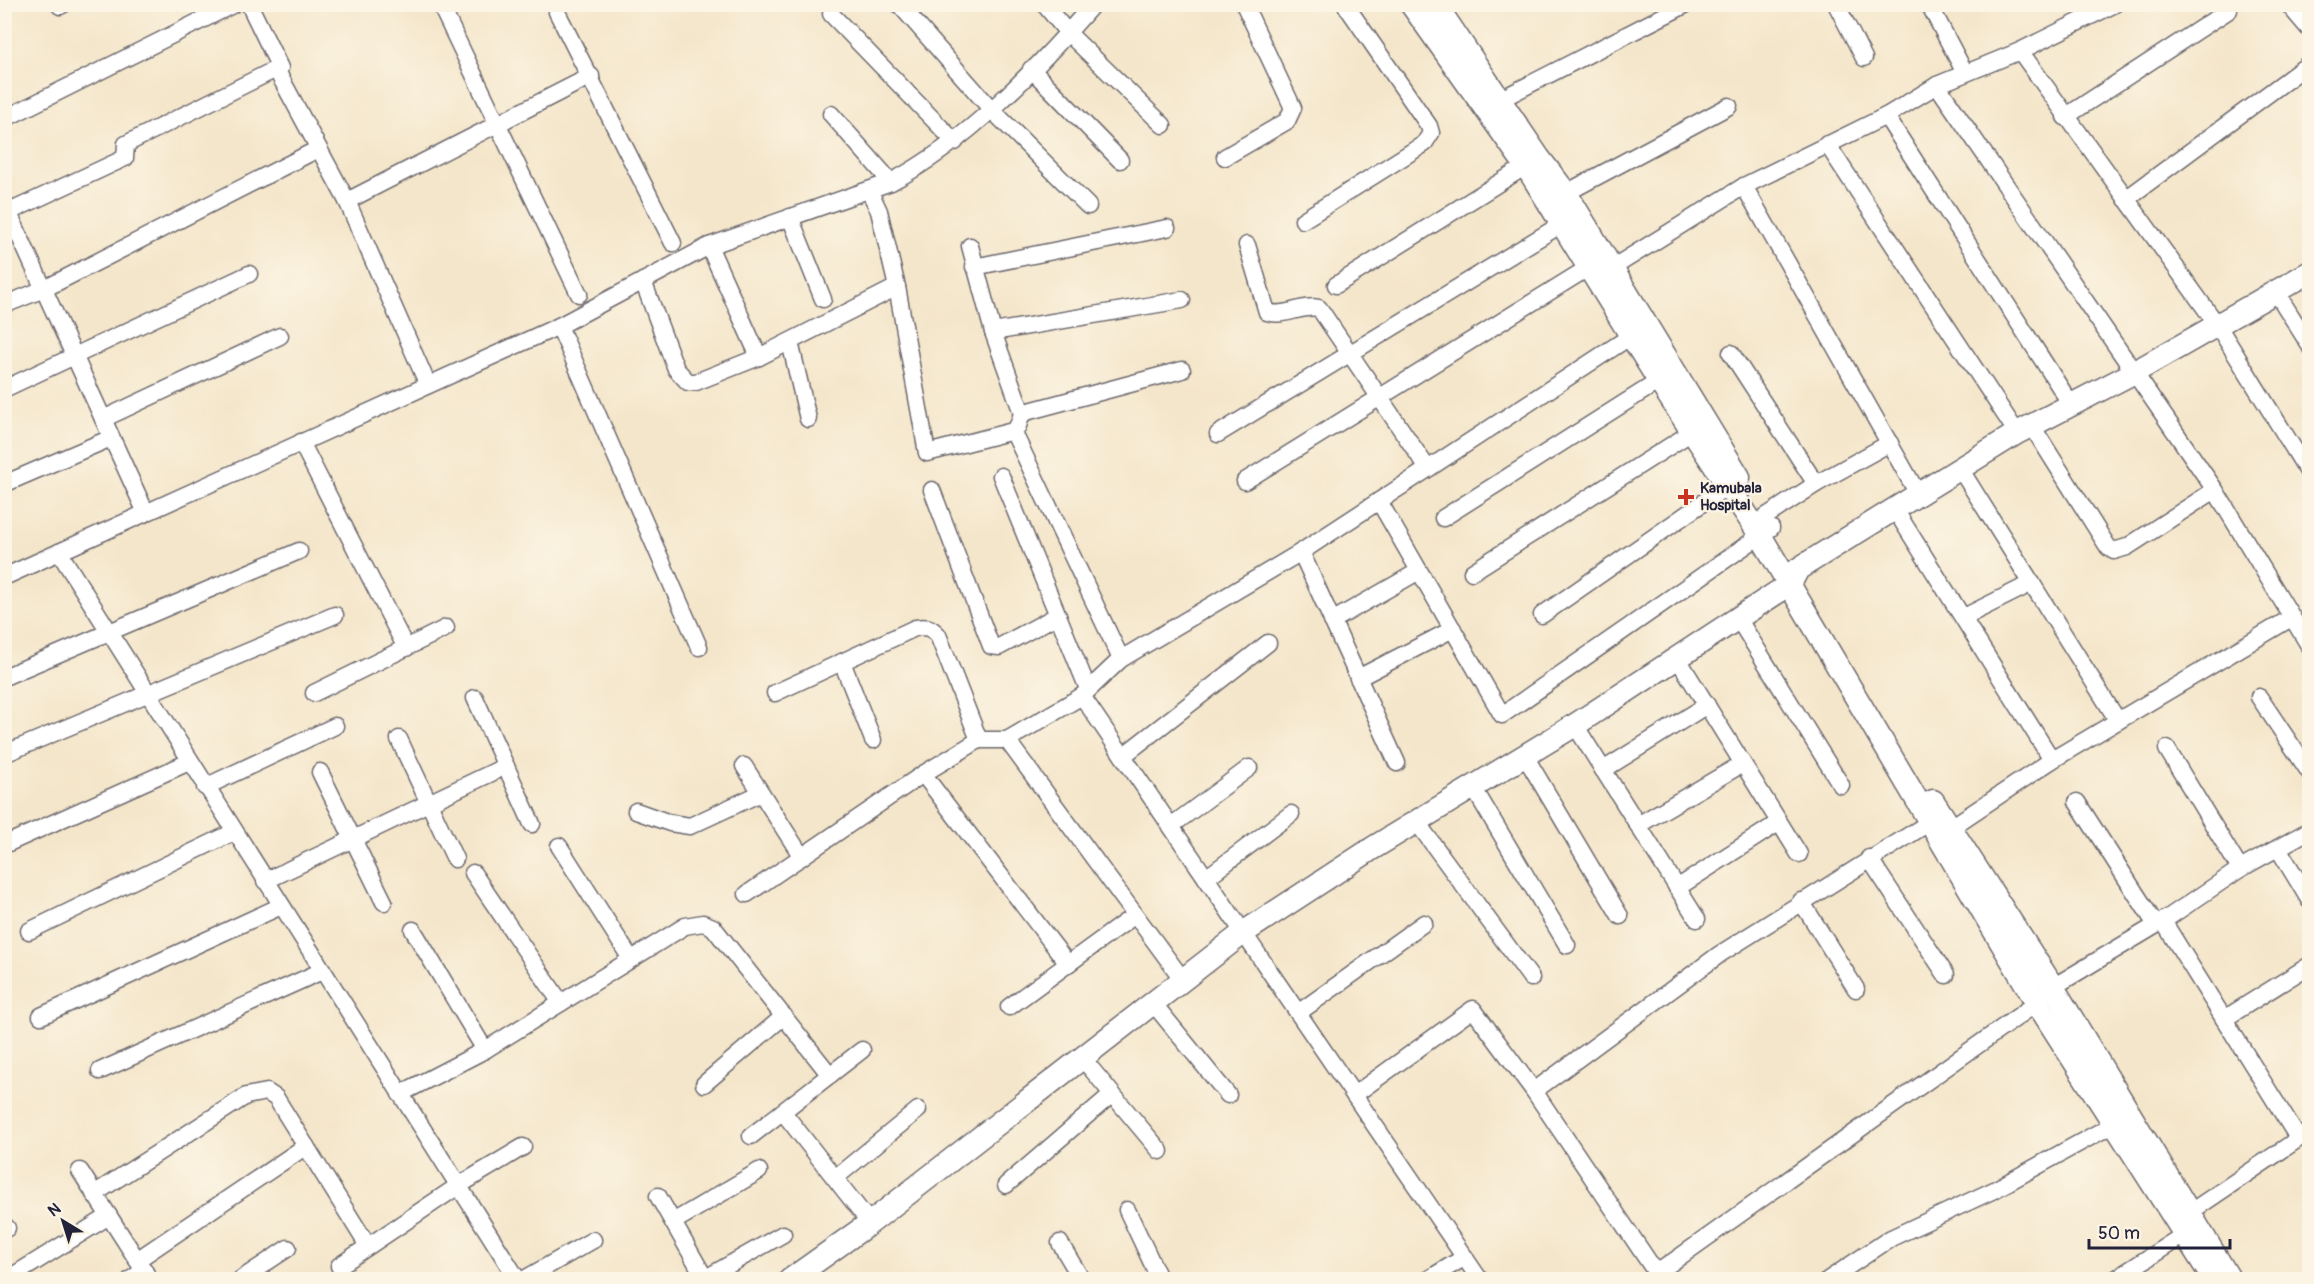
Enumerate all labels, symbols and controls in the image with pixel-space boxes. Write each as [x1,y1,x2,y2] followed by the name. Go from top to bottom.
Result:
[1700,479,1762,515] place label: Kamubala Hospital
[1677,488,1695,506] marker: Kamubala Hospital
[33,1191,93,1251] north arrow
[44,1199,65,1221] text: N
[2089,1212,2230,1250] scale bar
[2098,1222,2140,1245] text: 50 m

